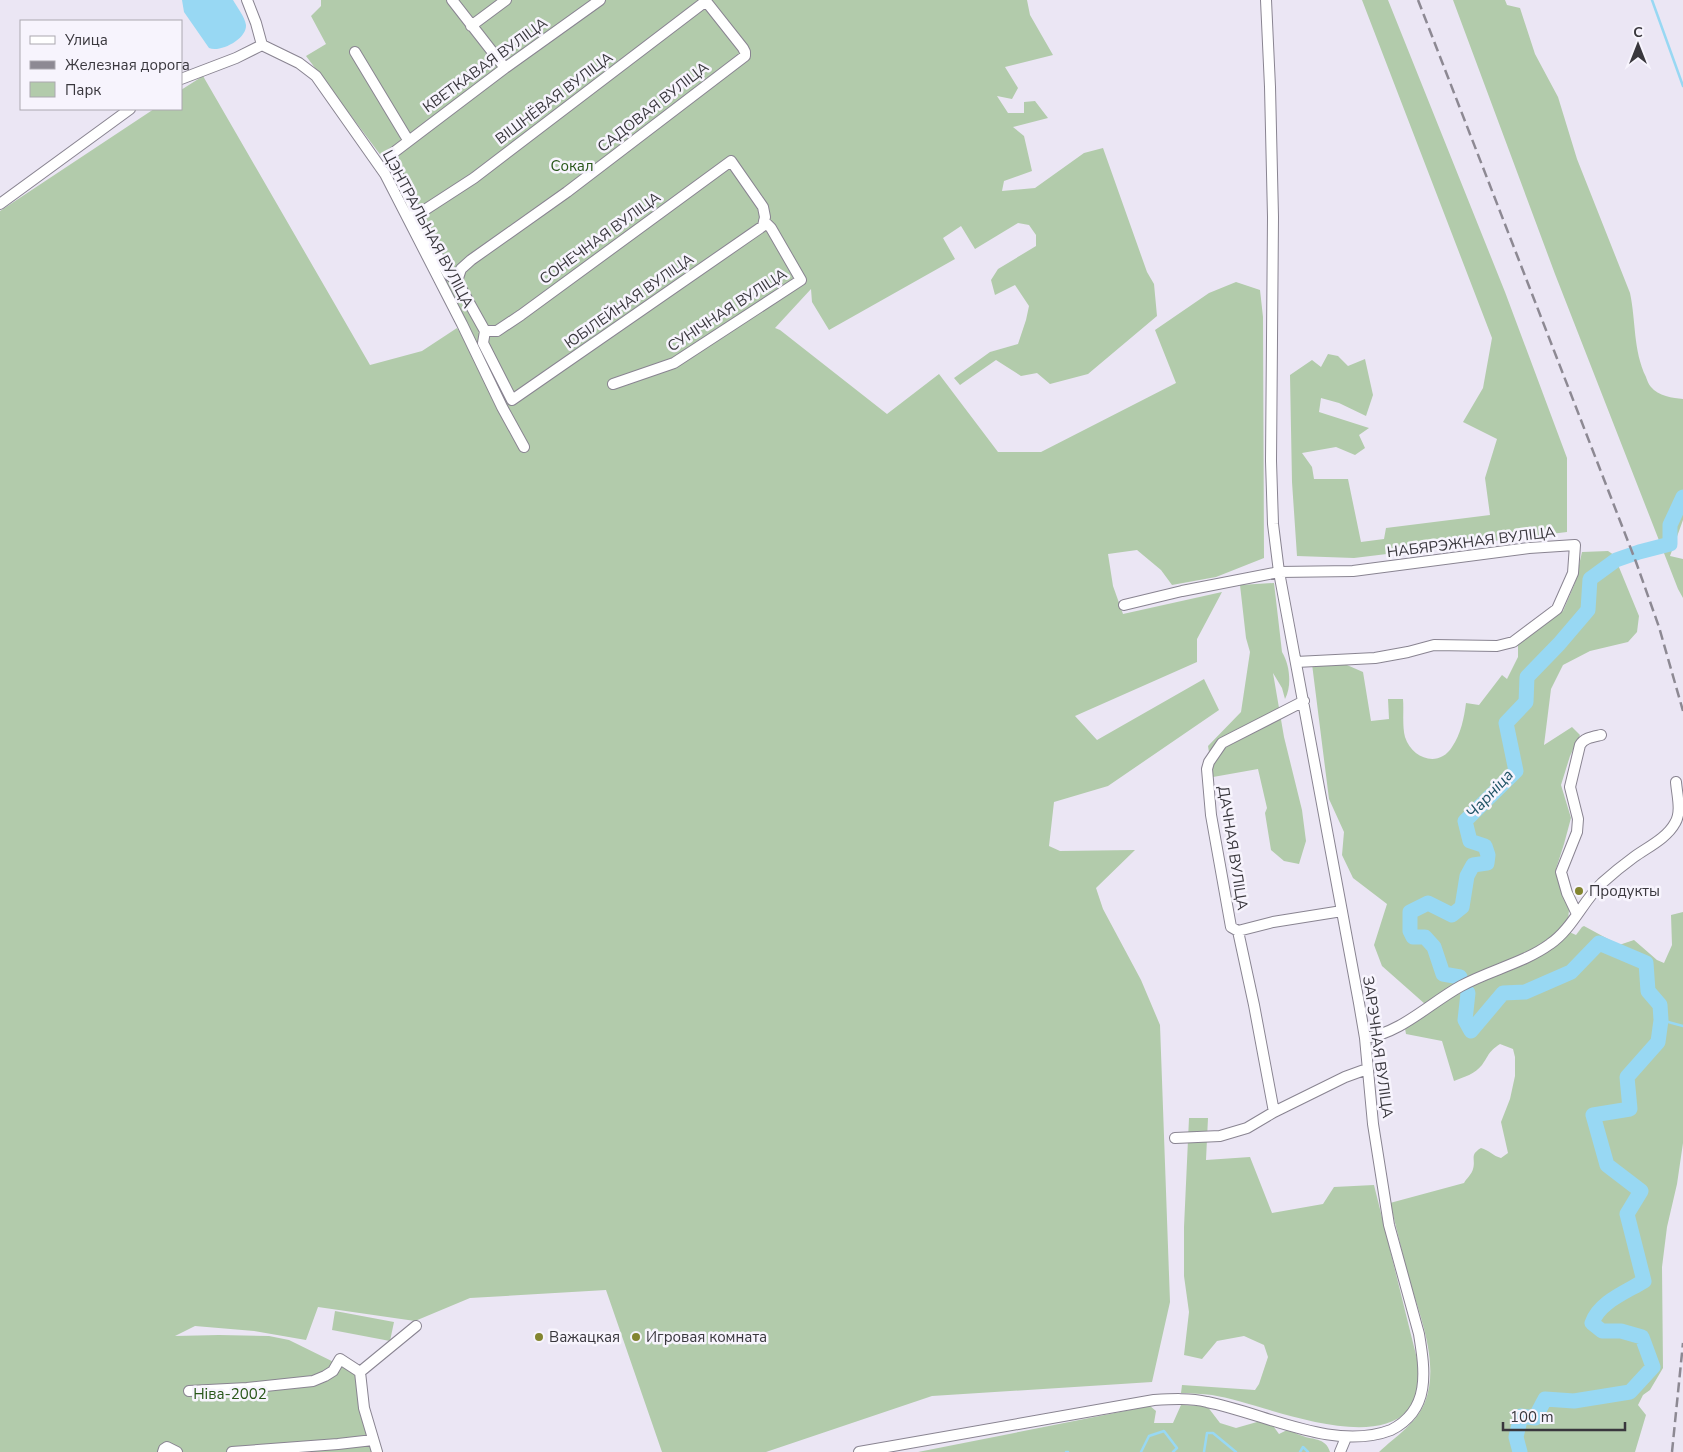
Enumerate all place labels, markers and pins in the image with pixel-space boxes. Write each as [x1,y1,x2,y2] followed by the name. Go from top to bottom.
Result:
[1589,881,1660,901] place label: Продукты
[1573,885,1585,897] marker: Продукты
[549,1327,620,1347] place label: Важацкая
[646,1327,767,1347] place label: Игровая комната
[533,1331,545,1343] marker: Важацкая
[630,1331,642,1343] marker: Игровая комната

